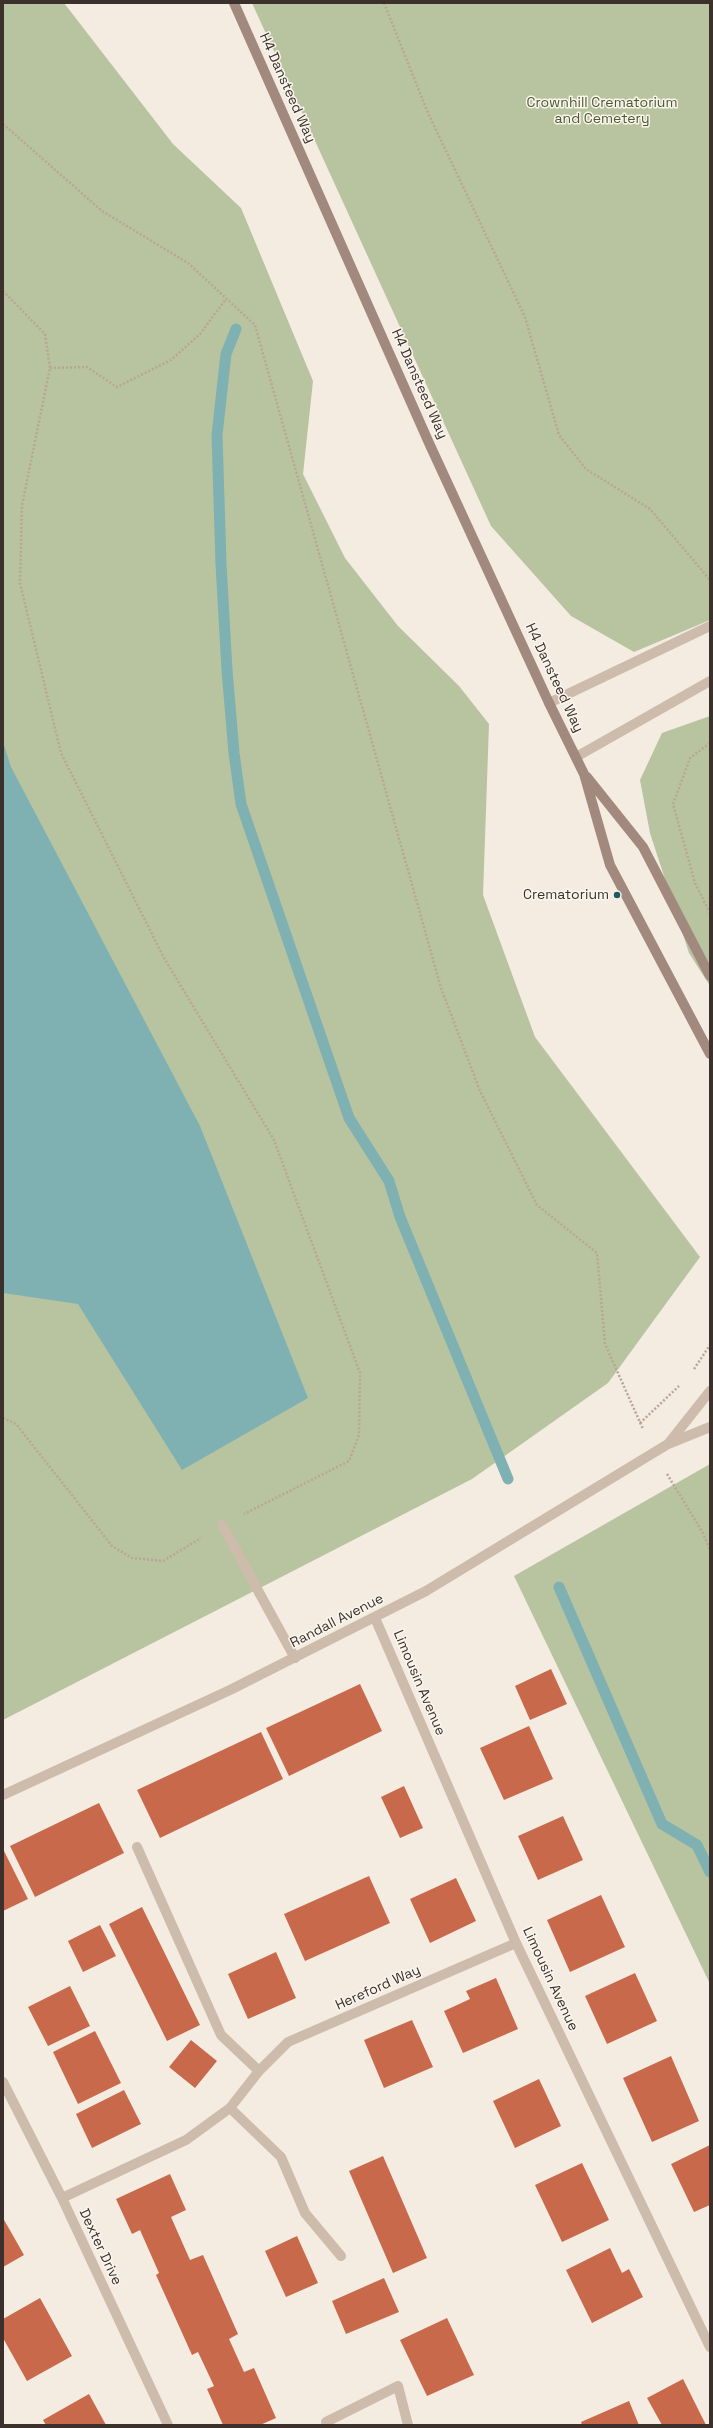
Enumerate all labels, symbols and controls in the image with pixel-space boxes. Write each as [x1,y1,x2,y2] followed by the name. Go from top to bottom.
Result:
[255,30,319,146] street label: H4 Dansteed Way
[527,95,677,128] park label: Crownhill Crematorium and Cemetery
[387,326,451,442] street label: H4 Dansteed Way
[521,621,587,735] street label: H4 Dansteed Way
[523,887,609,903] place label: Crematorium
[612,890,622,900] marker: Crematorium
[288,1590,386,1652] street label: Randall Avenue
[389,1628,449,1738] street label: Limousin Avenue
[519,1924,581,2034] street label: Limousin Avenue
[333,1962,423,2014] street label: Hereford Way
[75,2206,125,2288] street label: Dexter Drive

